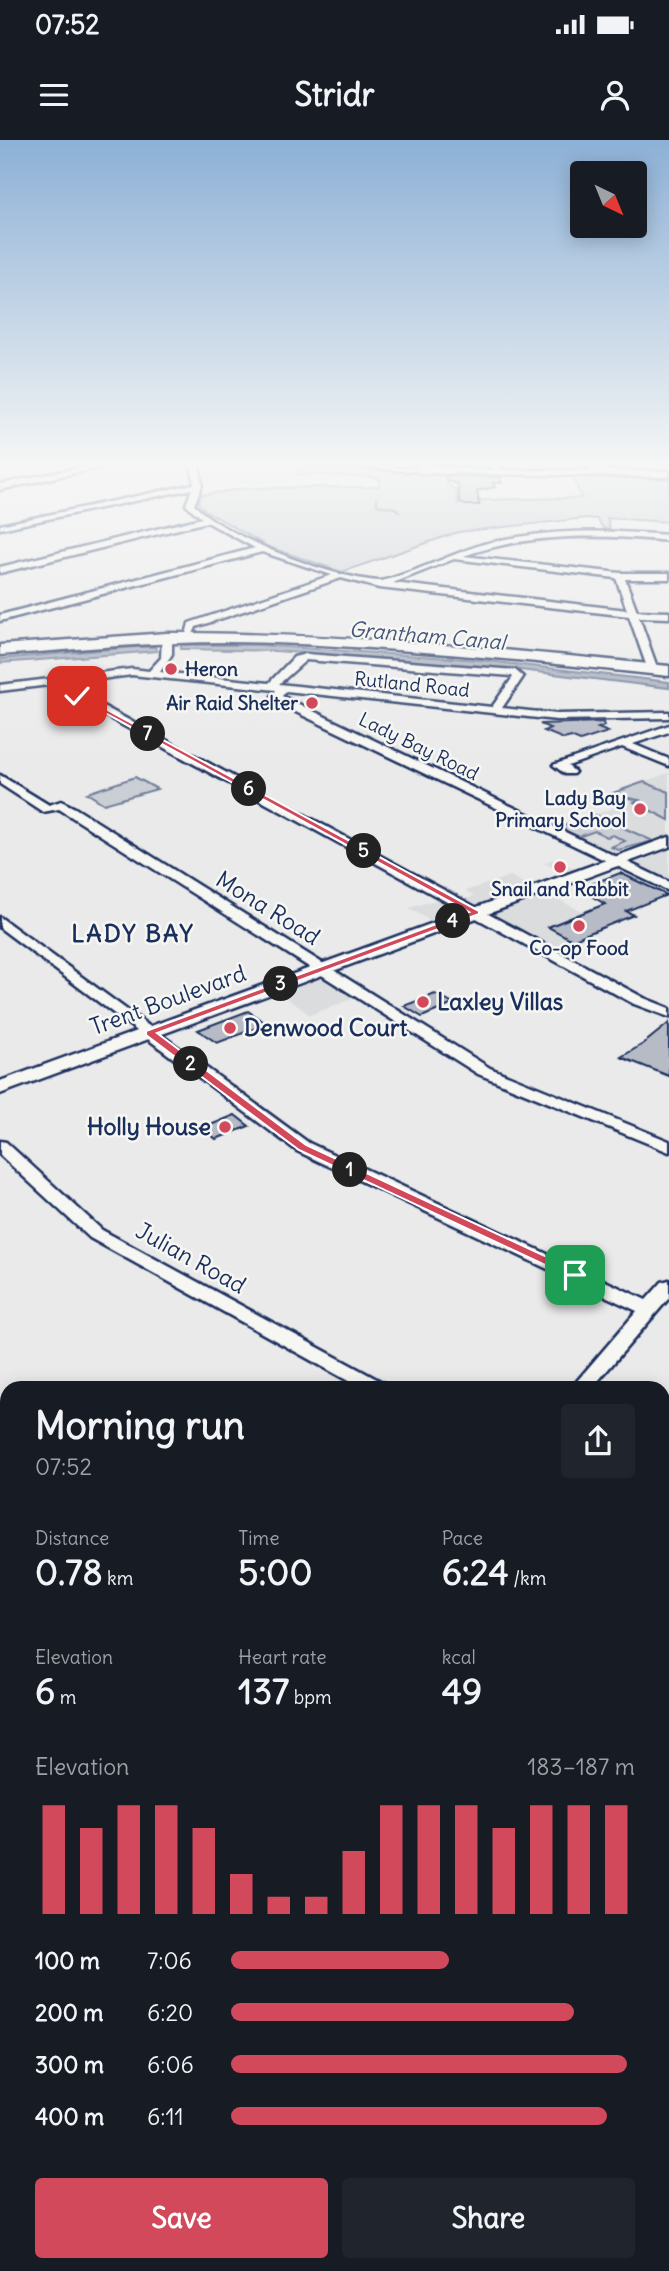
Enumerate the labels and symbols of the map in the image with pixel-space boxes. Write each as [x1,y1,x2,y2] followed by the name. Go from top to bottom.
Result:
[570,161,648,238] north arrow
[348,615,509,656] water label: Grantham Canal
[185,657,238,681] place label: Heron
[163,661,179,677] marker: Heron
[47,666,107,726] pin
[353,666,471,702] street label: Rutland Road
[166,691,298,715] place label: Air Raid Shelter
[304,695,320,711] marker: Air Raid Shelter
[355,707,483,785] street label: Lady Bay Road
[130,716,166,752] pin: 7
[232,772,266,806] pin: 6
[495,786,626,832] place label: Lady Bay Primary School
[632,801,648,817] marker: Lady Bay Primary School
[346,834,382,868] pin: 5
[552,859,568,875] marker: Snail and Rabbit
[211,864,326,951] street label: Mona Road
[491,877,629,901] place label: Snail and Rabbit
[435,904,470,938] pin: 4
[71,918,195,948] district label: LADY BAY
[571,918,587,934] marker: Co-op Food
[529,936,629,960] place label: Co-op Food
[86,958,250,1041] street label: Trent Boulevard
[264,966,298,1002] pin: 3
[437,987,563,1016] place label: Laxley Villas
[415,994,431,1010] marker: Laxley Villas
[244,1013,407,1042] place label: Denwood Court
[222,1020,238,1036] marker: Denwood Court
[174,1046,208,1082] pin: 2
[87,1112,211,1141] place label: Holly House
[217,1119,233,1135] marker: Holly House
[332,1152,368,1188] pin: 1
[131,1215,251,1300] street label: Julian Road
[545,1245,605,1305] pin

